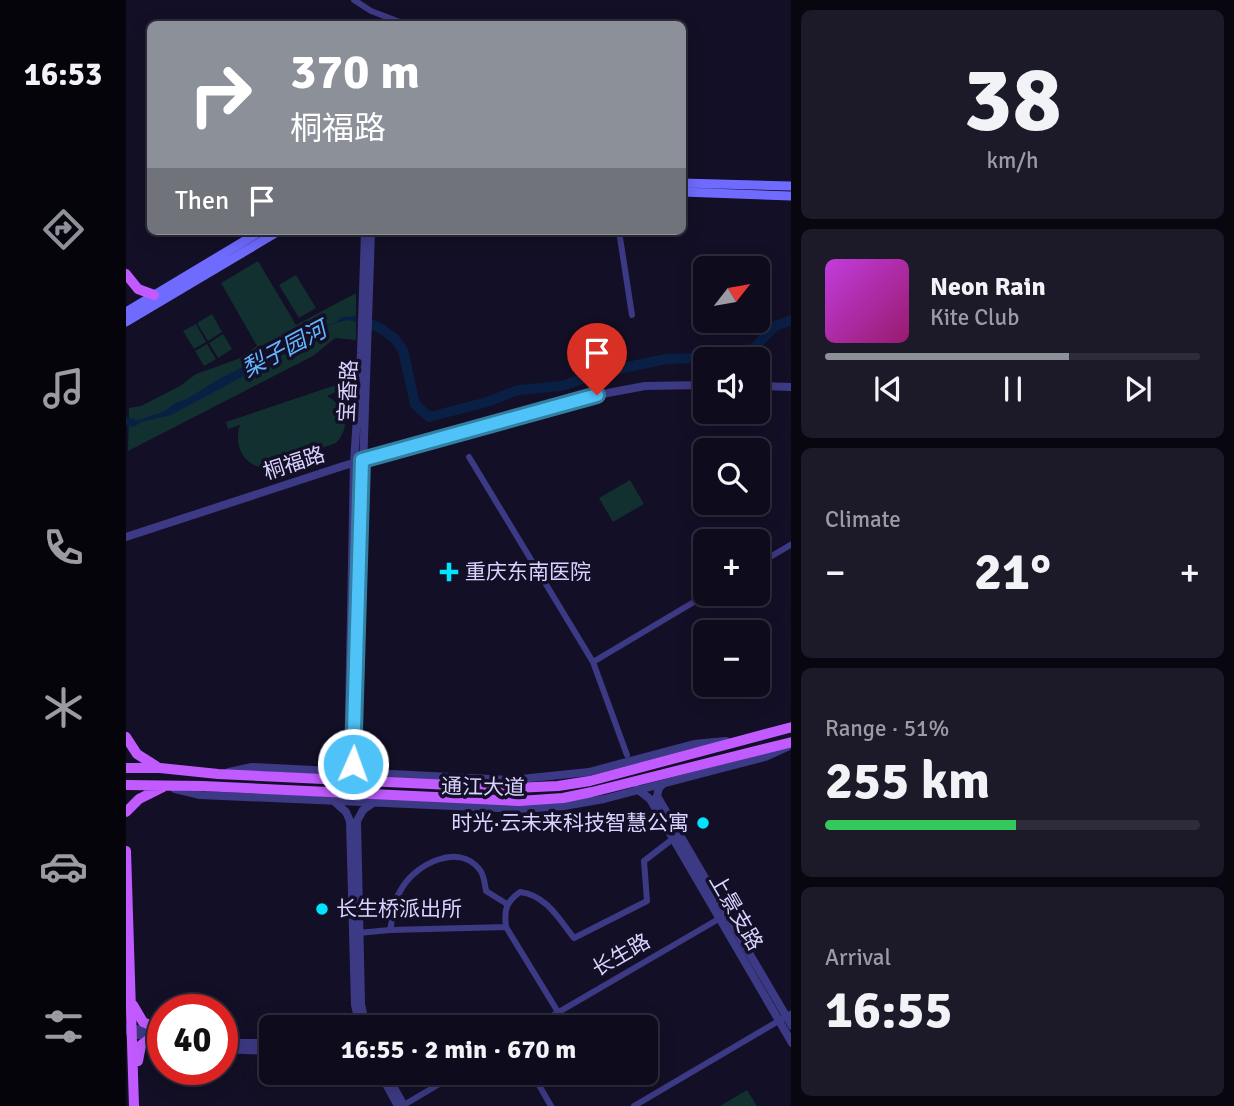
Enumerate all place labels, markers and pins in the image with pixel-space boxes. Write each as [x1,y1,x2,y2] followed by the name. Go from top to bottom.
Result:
[567,323,627,395] pin
[465,559,591,585] place label: 重庆东南医院
[439,562,459,582] marker: 重庆东南医院
[452,810,689,836] place label: 时光·云未来科技智慧公寓
[695,815,711,831] marker: 时光·云未来科技智慧公寓
[336,896,462,922] place label: 长生桥派出所
[314,901,330,917] marker: 长生桥派出所

